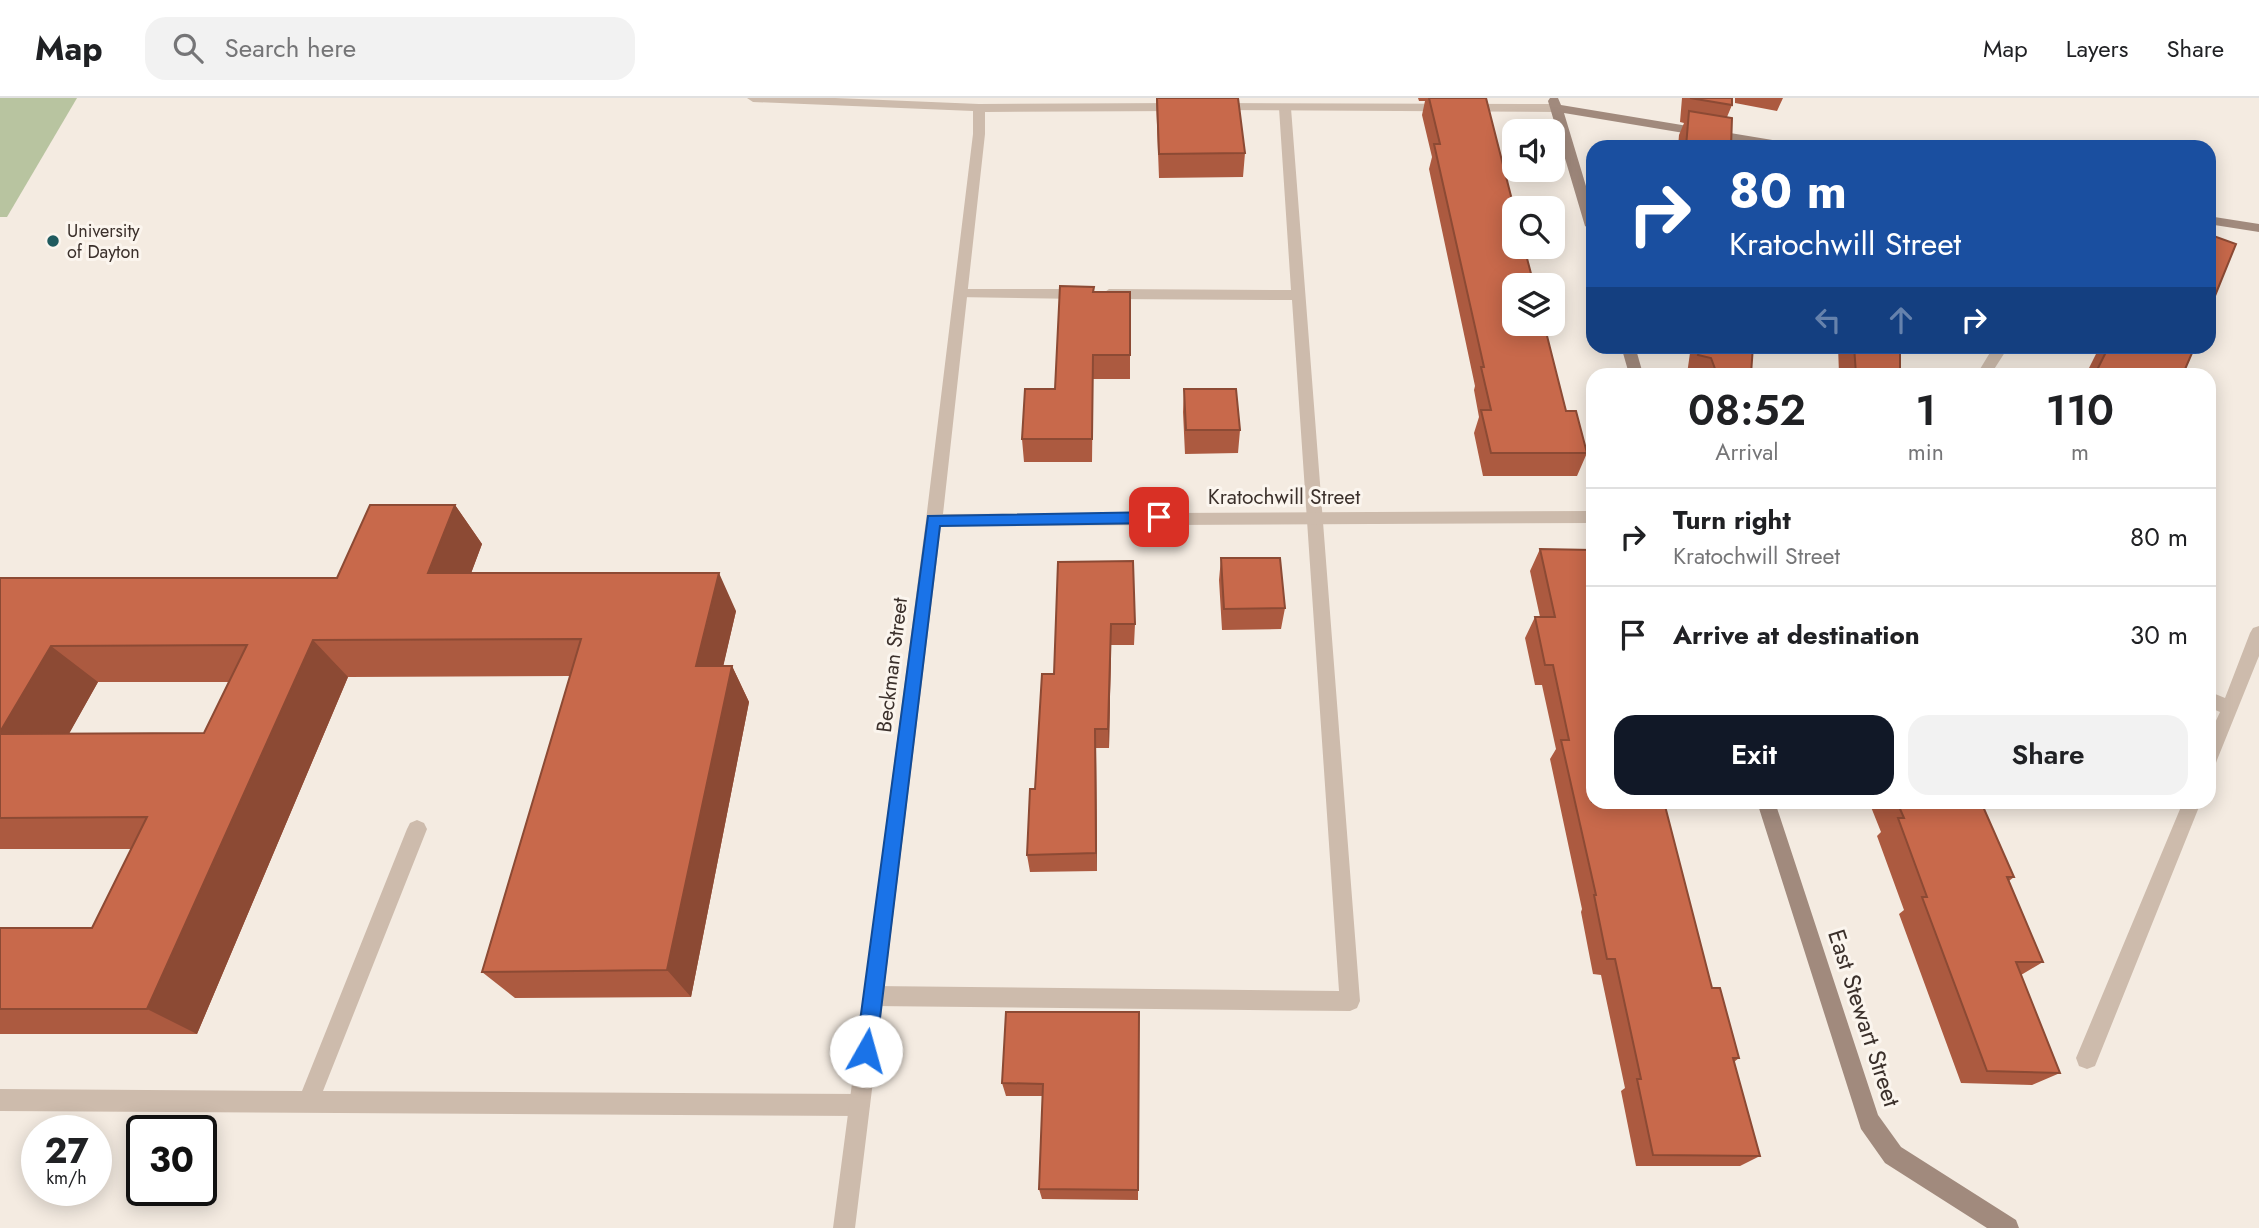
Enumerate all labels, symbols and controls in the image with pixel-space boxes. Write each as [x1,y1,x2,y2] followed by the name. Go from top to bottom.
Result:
[145,17,635,80] search box
[35,25,103,72] text: Map
[169,29,207,67] icon: search
[225,29,356,67] text: Search here
[1983,31,2028,66] text: Map
[2066,31,2128,66] text: Layers
[2166,31,2224,66] text: Share
[1502,119,1565,336] map controls
[1502,119,1565,182] button: sound
[1729,156,1847,226] text: 80 m
[1614,168,1705,259] icon: right
[1502,196,1565,259] button: search
[67,218,140,265] place label: University of Dayton
[1729,221,1961,267] text: Kratochwill Street
[45,233,61,249] marker: University of Dayton
[1502,273,1565,336] button: layers
[1809,301,1847,339] icon: left
[1882,301,1920,339] icon: ahead
[1955,301,1993,339] icon: right
[1688,380,1806,441] text: 08:52
[1916,380,1936,441] text: 1
[2046,380,2114,441] text: 110
[1715,435,1779,469] text: Arrival
[1908,435,1944,469] text: min
[2071,435,2089,469] text: m
[1208,482,1360,512] street label: Kratochwill Street
[1129,487,1189,547] pin
[1140,498,1178,536] icon: arrive
[1673,501,1791,539] text: Turn right
[1614,518,1652,556] icon: right
[2130,518,2188,556] text: 80 m
[1673,539,1840,573] text: Kratochwill Street
[869,596,915,734] street label: Beckman Street
[1614,616,1652,654] icon: arrive
[1673,616,1920,654] text: Arrive at destination
[2130,616,2188,654] text: 30 m
[1614,715,1894,795] button: Exit
[1908,715,2188,795] button: Share
[1819,925,1910,1111] street label: East Stewart Street
[829,1014,903,1088] position arrow
[126,1115,217,1206] speed limit sign: 30
[44,1126,89,1176] text: 27
[46,1165,87,1191] text: km/h

